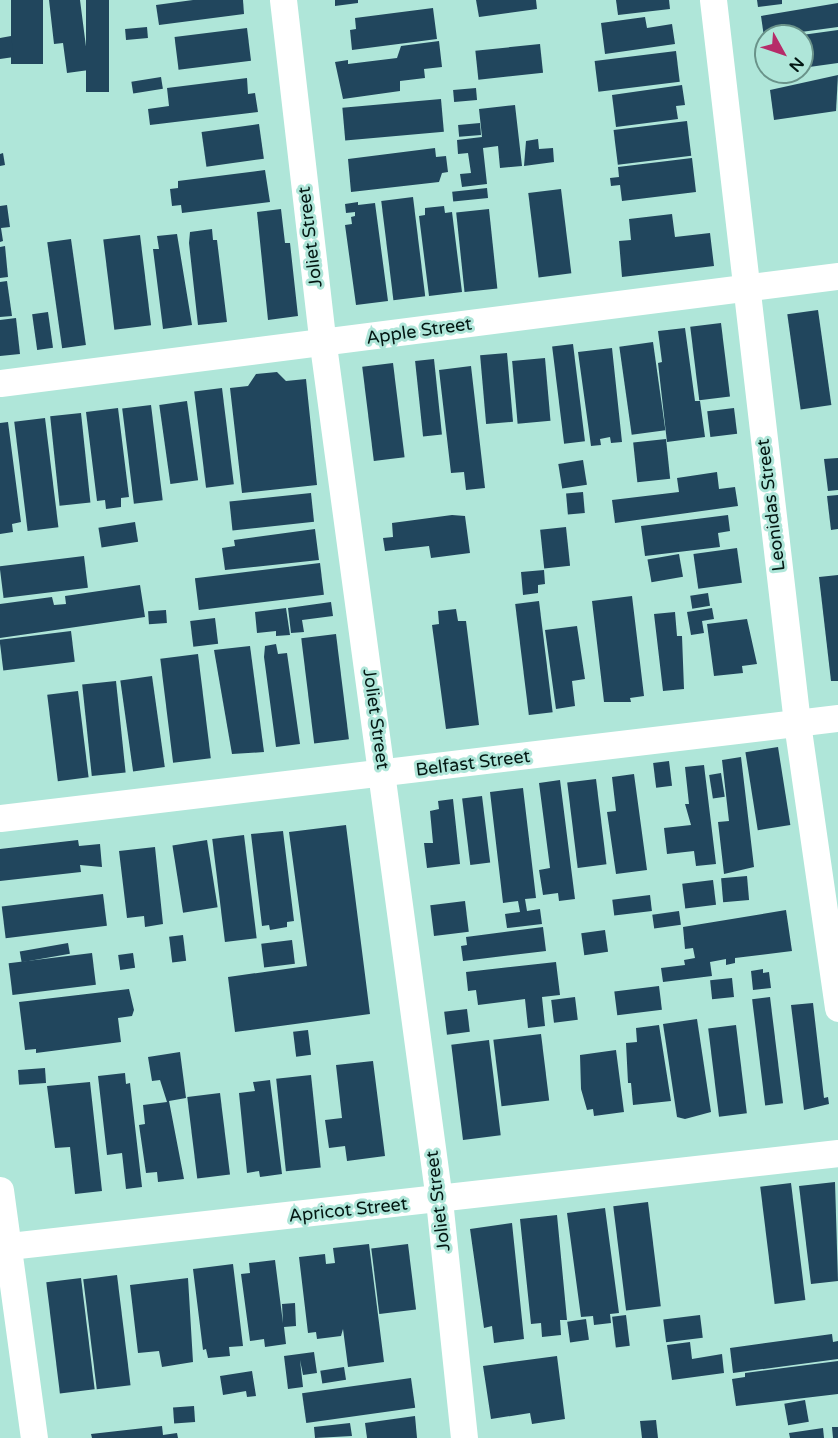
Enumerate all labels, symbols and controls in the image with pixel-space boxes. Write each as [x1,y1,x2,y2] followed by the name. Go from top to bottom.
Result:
[754,24,814,84] north arrow
[784,53,808,76] text: N
[293,185,327,289] street label: Joliet Street
[365,313,473,349] street label: Apple Street
[752,438,790,572] street label: Leonidas Street
[358,667,394,771] street label: Joliet Street
[414,745,532,781] street label: Belfast Street
[421,1149,455,1253] street label: Joliet Street
[287,1193,409,1227] street label: Apricot Street

